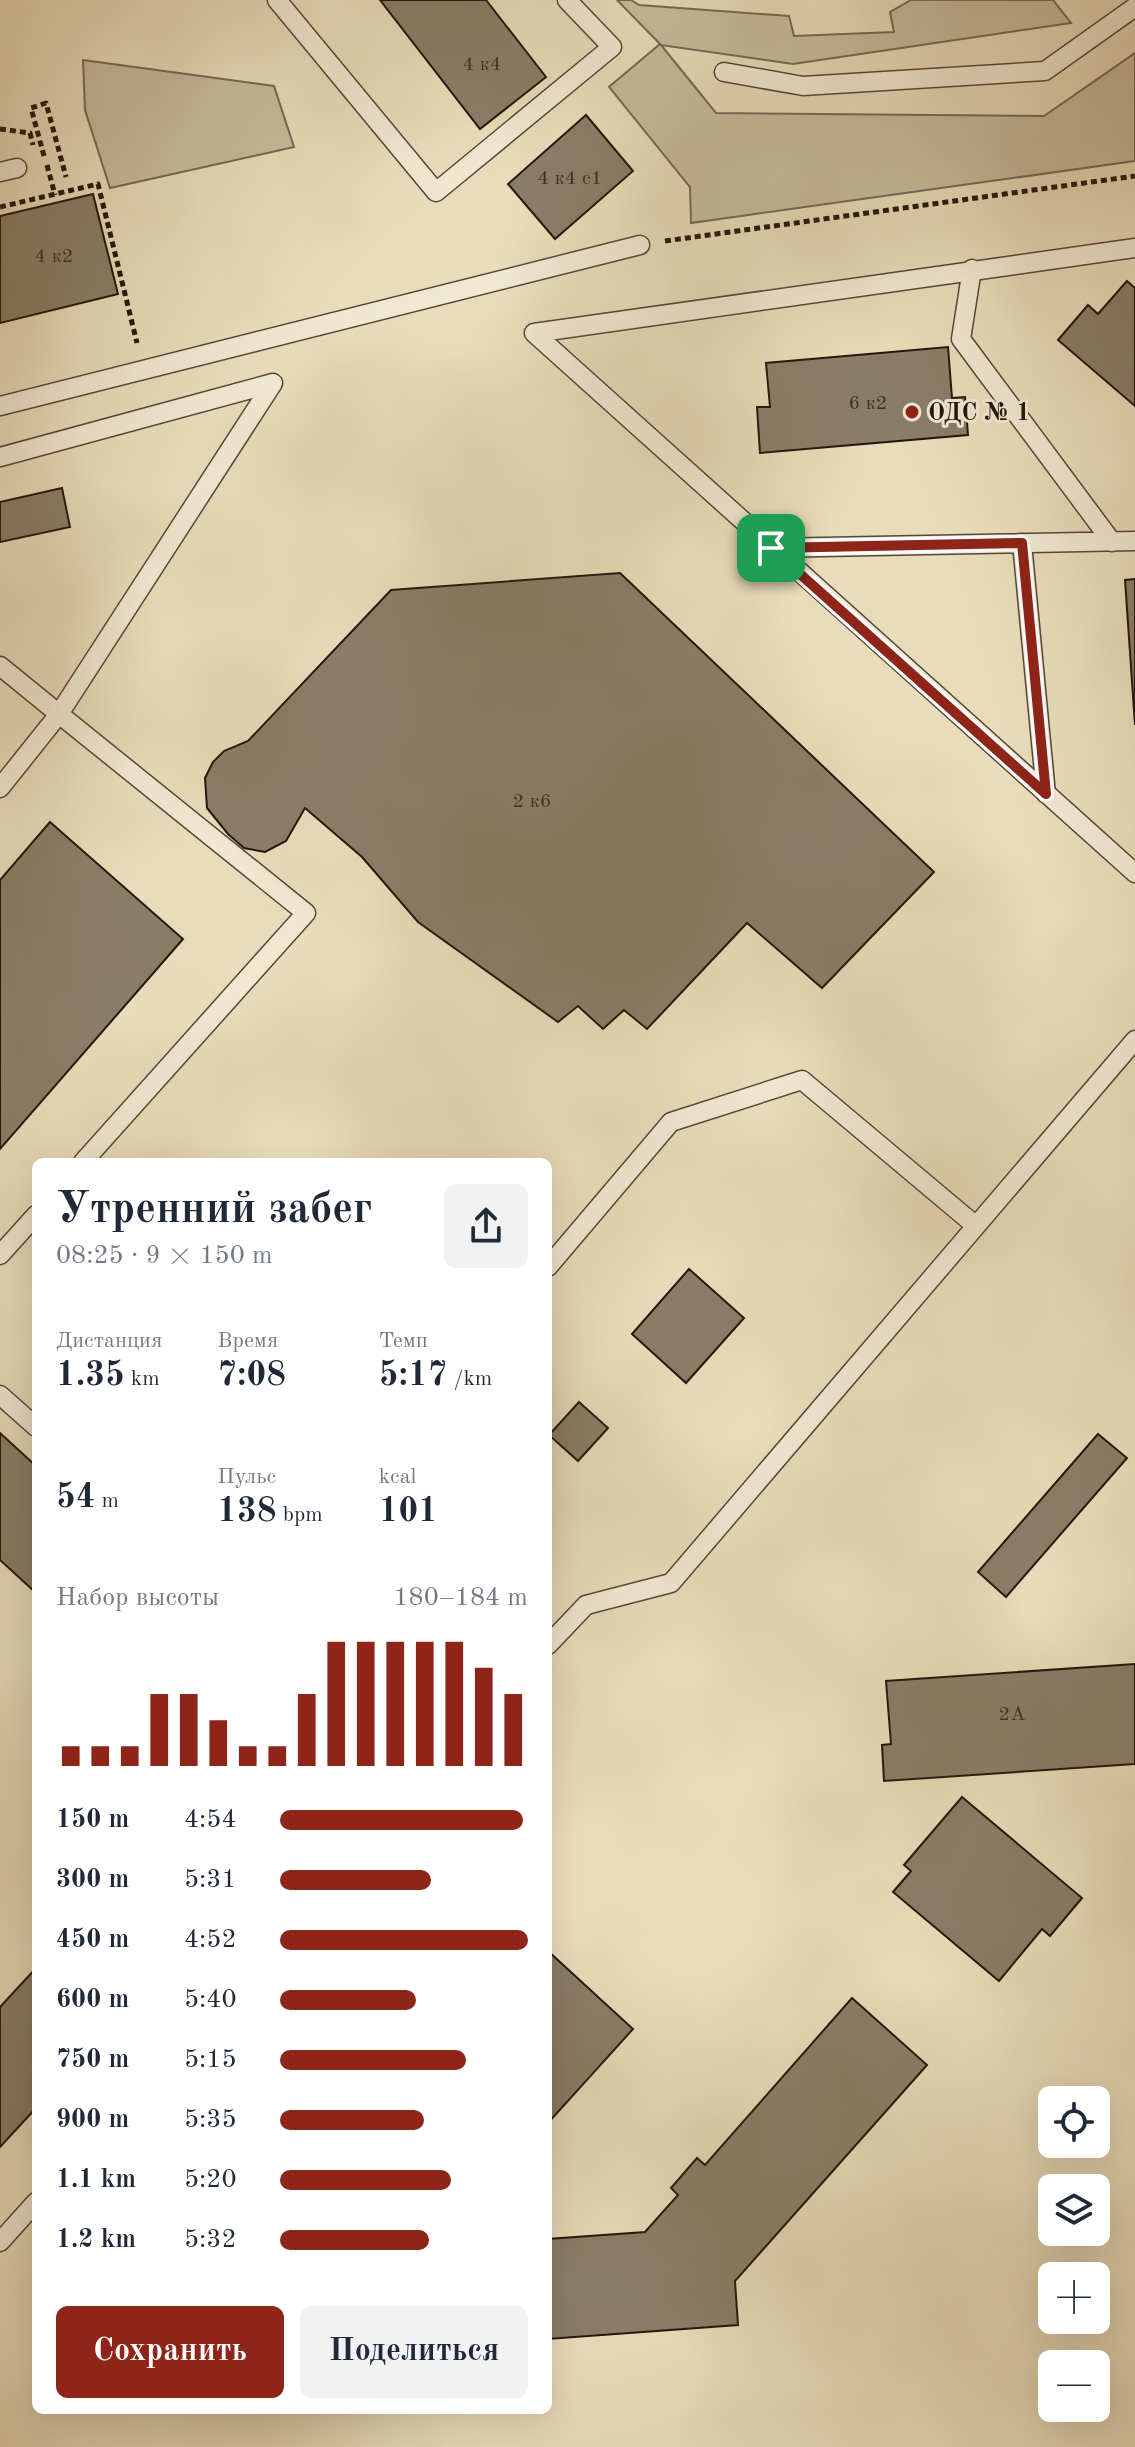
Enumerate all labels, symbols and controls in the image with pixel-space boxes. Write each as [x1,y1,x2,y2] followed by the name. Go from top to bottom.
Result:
[463,55,501,75] house number: 4 к4
[538,169,602,189] house number: 4 к4 с1
[35,247,73,267] house number: 4 к2
[849,394,887,414] house number: 6 к2
[928,402,1030,426] place label: ОДС № 1
[903,403,921,421] marker: ОДС № 1
[737,514,805,582] pin
[749,526,793,570] icon: arrive
[513,792,551,812] house number: 2 к6
[444,1184,528,1268] button: share
[56,1188,372,1232] text: Утренний забег
[56,1243,273,1269] text: 08:25 · 9 × 150 m
[56,1330,162,1352] text: Дистанция
[217,1330,278,1352] text: Время
[379,1330,428,1352] text: Темп
[56,1359,125,1393] text: 1.35
[217,1359,286,1393] text: 7:08
[379,1359,447,1393] text: 5:17
[125,1368,160,1390] text: km
[447,1368,492,1390] text: /km
[217,1466,276,1488] text: Пульс
[379,1466,417,1488] text: kcal
[56,1481,95,1515] text: 54
[95,1490,119,1512] text: m
[217,1495,277,1529] text: 138
[379,1495,438,1529] text: 101
[277,1504,323,1526] text: bpm
[56,1585,219,1611] text: Набор высоты
[393,1585,528,1611] text: 180–184 m
[999,1705,1025,1725] house number: 2А
[56,1807,129,1833] text: 150 m
[184,1807,237,1833] text: 4:54
[56,1867,129,1893] text: 300 m
[184,1867,237,1893] text: 5:31
[56,1927,129,1953] text: 450 m
[184,1927,237,1953] text: 4:52
[56,1987,129,2013] text: 600 m
[184,1987,237,2013] text: 5:40
[56,2047,129,2073] text: 750 m
[184,2047,237,2073] text: 5:15
[1038,2086,1110,2422] map controls
[1038,2086,1110,2158] button: locate
[56,2107,129,2133] text: 900 m
[184,2107,237,2133] text: 5:35
[56,2167,136,2193] text: 1.1 km
[184,2167,237,2193] text: 5:20
[1038,2174,1110,2246] button: layers
[56,2227,136,2253] text: 1.2 km
[184,2227,237,2253] text: 5:32
[1038,2262,1110,2334] button: +
[56,2306,284,2398] button: Сохранить
[300,2306,528,2398] button: Поделиться
[1038,2350,1110,2422] button: −

